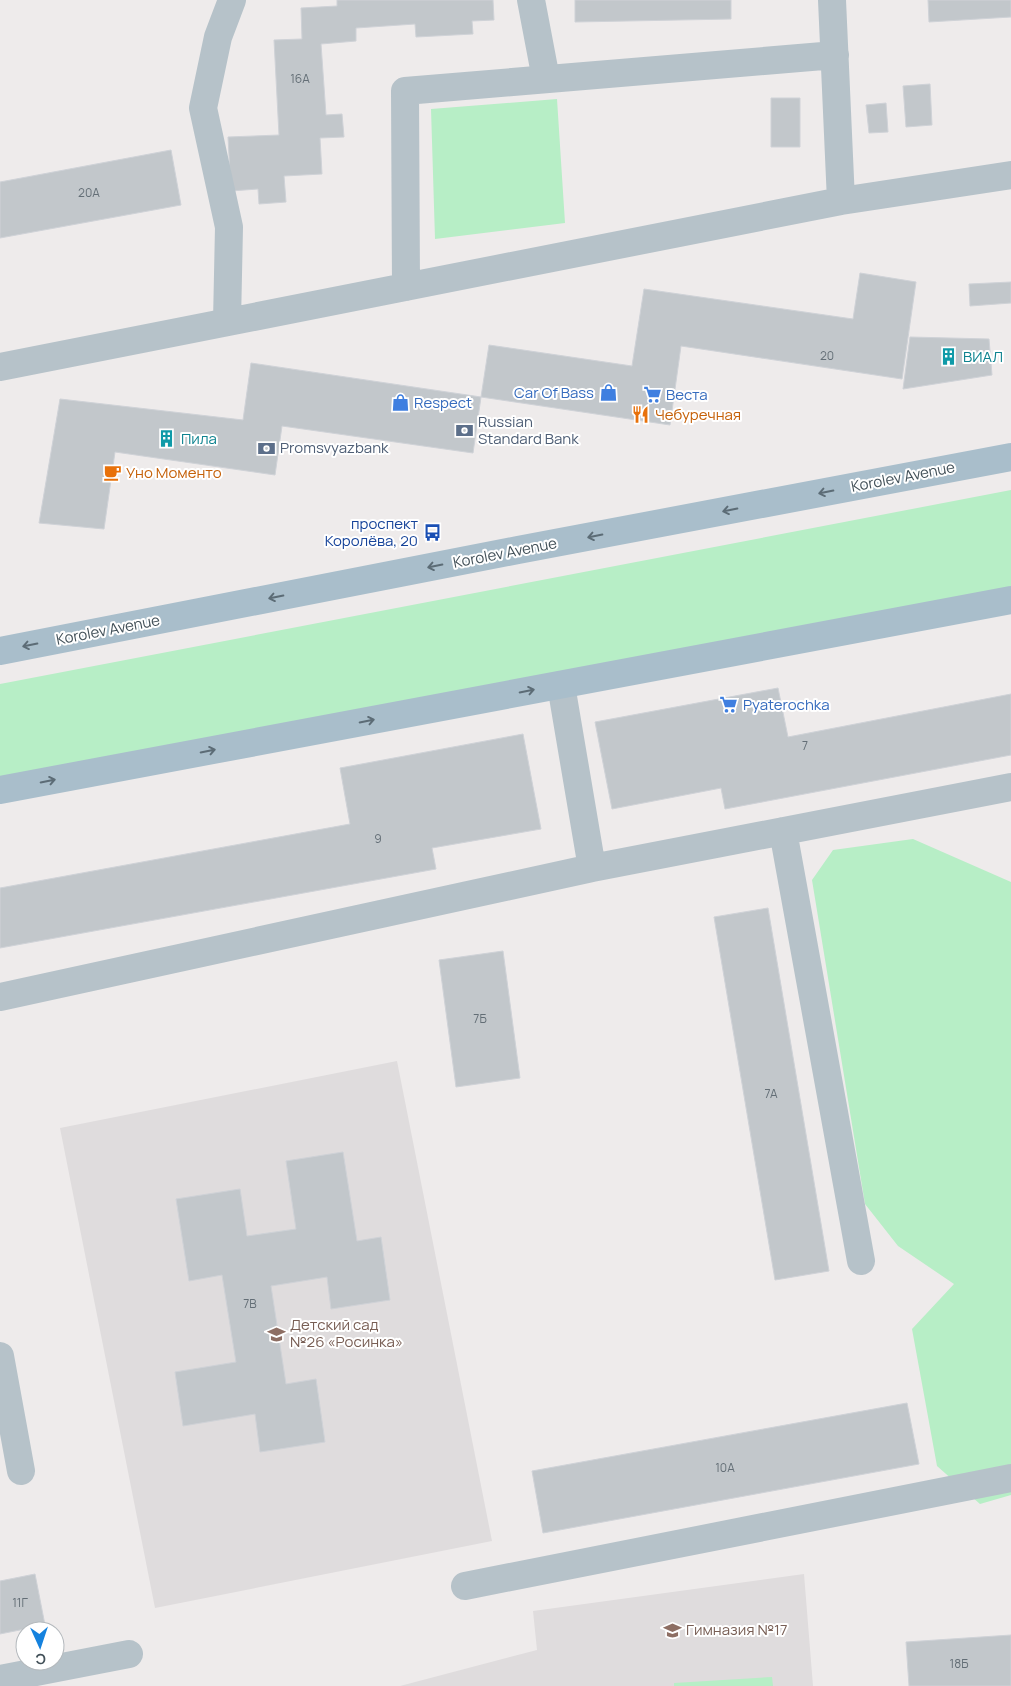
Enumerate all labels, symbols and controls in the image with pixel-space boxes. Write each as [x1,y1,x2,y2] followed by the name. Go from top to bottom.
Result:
[290,70,310,87] house number: 16А
[78,184,100,201] house number: 20А
[963,346,1003,367] place label: ВИАЛ
[820,347,834,364] house number: 20
[939,347,959,367] building icon: ВИАЛ
[514,382,594,403] place label: Car Of Bass
[598,383,618,403] shop icon: Car Of Bass
[666,384,708,405] place label: Веста
[642,385,662,405] supermarket icon: Веста
[414,392,472,413] place label: Respect
[390,393,410,413] shop icon: Respect
[655,404,741,425] place label: Чебуречная
[631,405,651,425] restaurant icon: Чебуречная
[478,411,579,449] place label: Russian Standard Bank
[454,421,474,441] bank icon: Russian Standard Bank
[181,428,217,449] place label: Пила
[157,429,177,449] building icon: Пила
[280,437,389,458] place label: Promsvyazbank
[256,438,276,458] bank icon: Promsvyazbank
[849,456,957,497] street label: Korolev Avenue
[126,462,222,483] place label: Уно Моменто
[102,463,122,483] cafe icon: Уно Моменто
[818,488,834,498] one-way arrow
[723,506,739,516] one-way arrow
[325,513,418,551] place label: проспект Королёва, 20
[422,523,442,543] bus stop icon: проспект Королёва, 20
[587,531,603,541] one-way arrow
[451,532,559,573] street label: Korolev Avenue
[428,562,444,572] one-way arrow
[268,593,284,602] one-way arrow
[54,609,162,650] street label: Korolev Avenue
[23,640,39,650] one-way arrow
[519,686,535,696] one-way arrow
[743,694,830,715] place label: Pyaterochka
[719,695,739,715] supermarket icon: Pyaterochka
[359,716,375,726] one-way arrow
[802,737,808,754] house number: 7
[199,746,215,756] one-way arrow
[40,776,56,786] one-way arrow
[374,830,382,847] house number: 9
[473,1010,487,1027] house number: 7Б
[764,1085,778,1102] house number: 7А
[243,1295,257,1312] house number: 7В
[290,1314,403,1352] place label: Детский сад №26 «Росинка»
[266,1324,286,1344] school or university icon: Детский сад №26 «Росинка»
[715,1459,735,1476] house number: 10А
[12,1594,28,1611] house number: 11Г
[686,1619,787,1640] place label: Гимназия №17
[662,1620,682,1640] school or university icon: Гимназия №17
[15,1621,65,1671] north arrow
[35,1650,46,1669] text: С
[950,1655,968,1672] house number: 18Б

